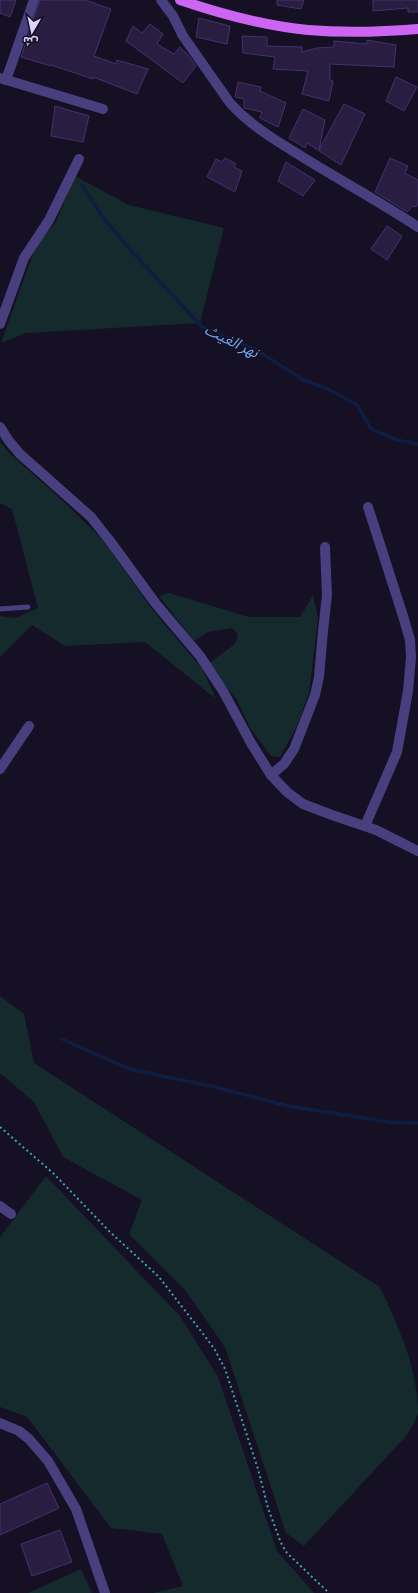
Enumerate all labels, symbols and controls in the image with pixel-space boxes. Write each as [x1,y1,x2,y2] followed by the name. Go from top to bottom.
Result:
[12,12,52,52] north arrow
[22,34,39,50] text: ش
[202,319,263,362] water label: نهر الغيث

